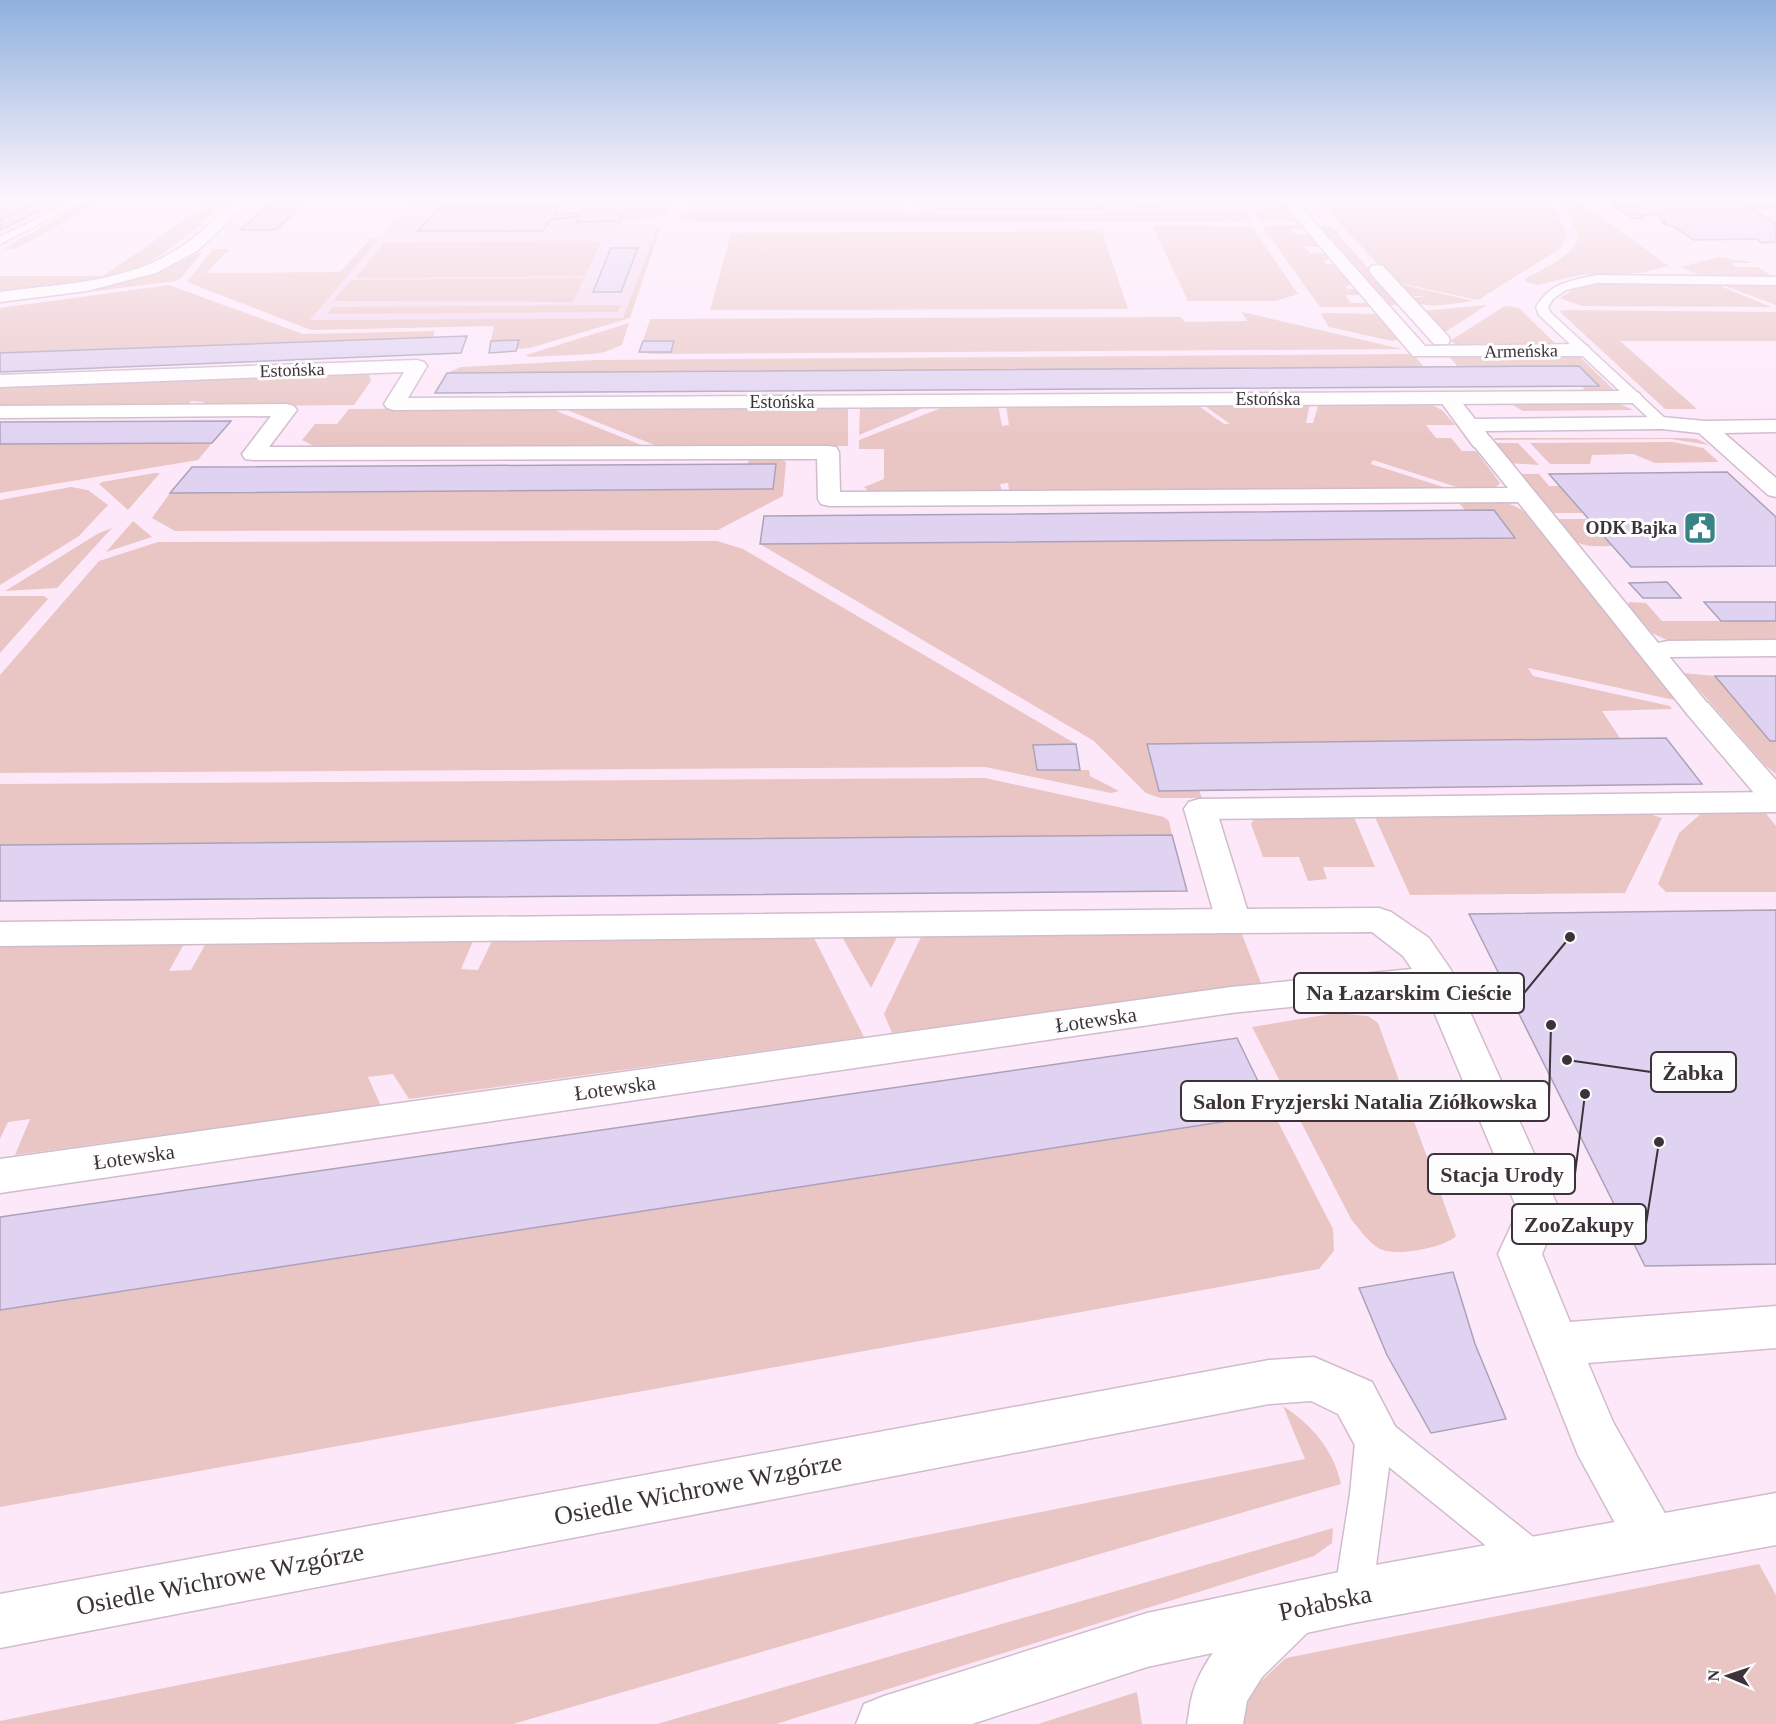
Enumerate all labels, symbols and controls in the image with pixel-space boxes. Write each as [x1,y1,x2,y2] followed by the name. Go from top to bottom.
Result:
[1484,340,1558,362] street label: Armeńska
[259,359,325,381] street label: Estońska
[1236,389,1301,409] street label: Estońska
[750,392,815,412] street label: Estońska
[1682,510,1718,546] public building icon: ODK Bajka
[1585,518,1677,538] place label: ODK Bajka
[1294,973,1524,1013] callout: Na Łazarskim Cieście
[1306,980,1512,1005] text: Na Łazarskim Cieście
[1054,1002,1139,1038] street label: Łotewska
[1651,1052,1736,1092] callout: Żabka
[1662,1060,1724,1085] text: Żabka
[573,1070,658,1106] street label: Łotewska
[1181,1081,1549,1121] callout: Salon Fryzjerski Natalia Ziółkowska
[1193,1089,1537,1114] text: Salon Fryzjerski Natalia Ziółkowska
[92,1139,177,1175] street label: Łotewska
[1428,1154,1575,1194] callout: Stacja Urody
[1440,1162,1564,1187] text: Stacja Urody
[1512,1204,1646,1244] callout: ZooZakupy
[1524,1212,1634,1237] text: ZooZakupy
[552,1447,844,1531] street label: Osiedle Wichrowe Wzgórze
[74,1537,366,1621] street label: Osiedle Wichrowe Wzgórze
[1276,1579,1374,1627] street label: Połabska
[1698,1646,1758,1706] north arrow
[1705,1669,1722,1682] text: N

